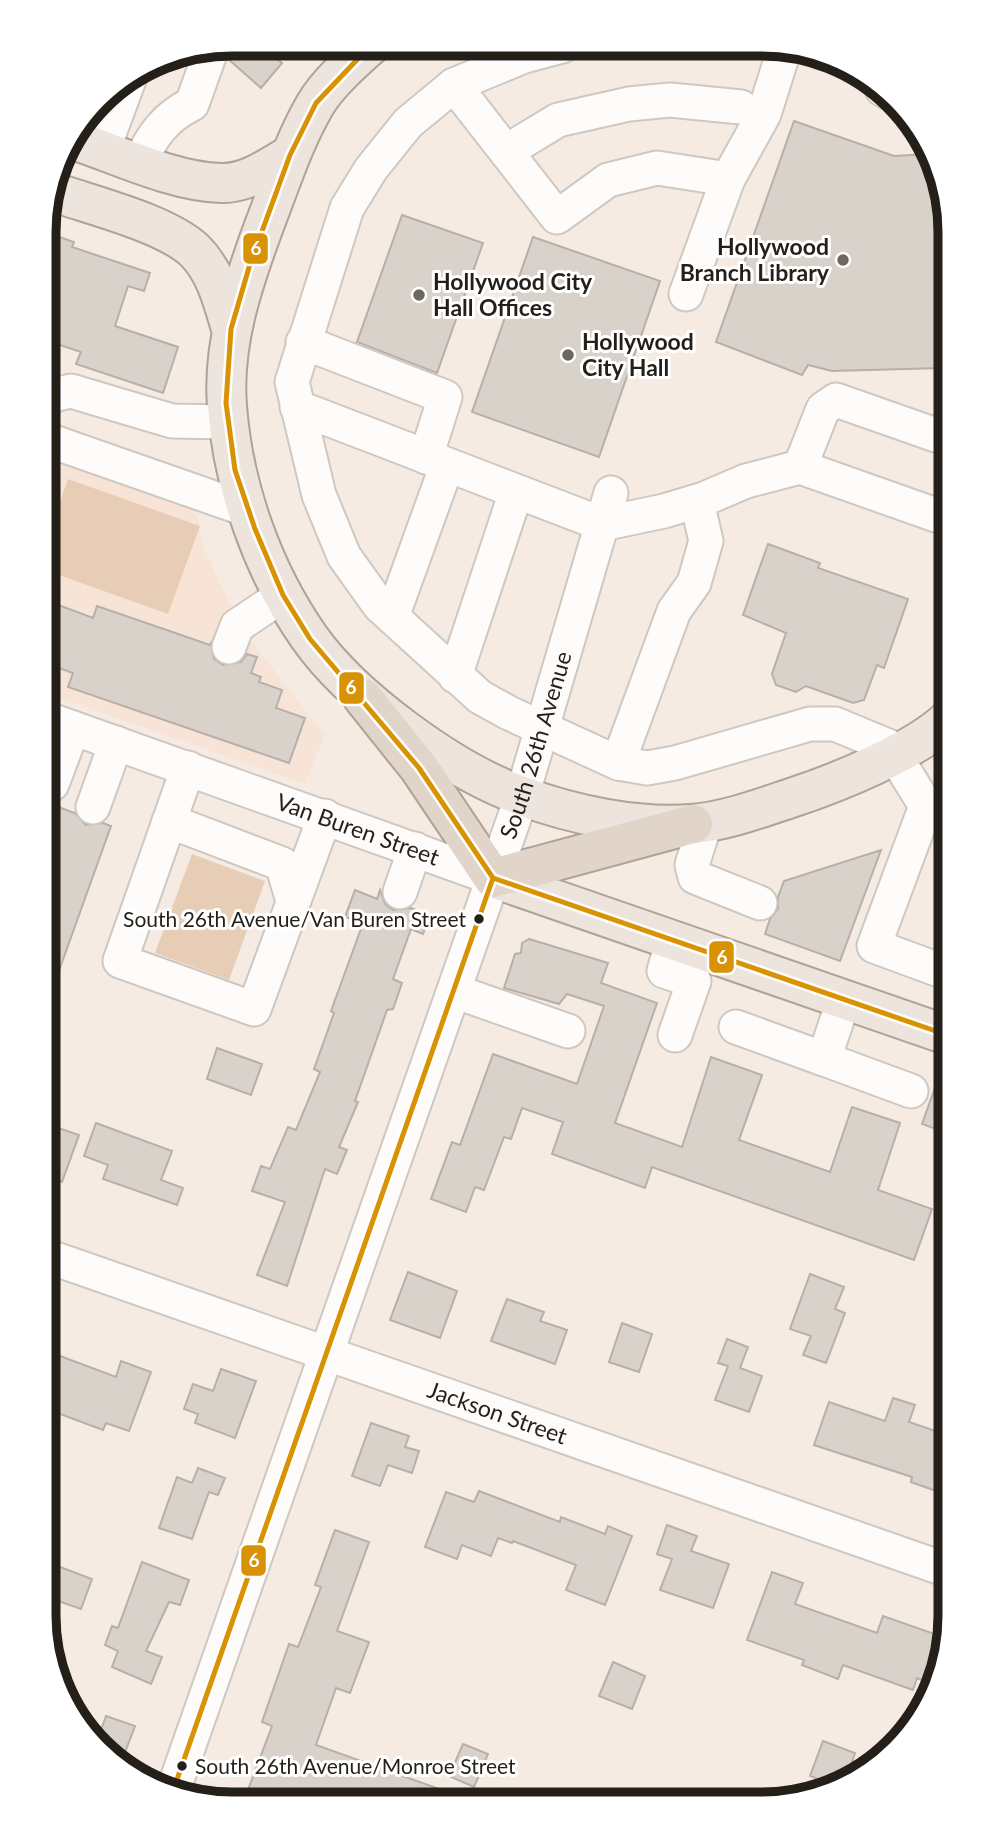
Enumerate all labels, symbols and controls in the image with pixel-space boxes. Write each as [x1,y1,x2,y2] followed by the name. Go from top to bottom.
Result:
[242,232,269,265] line badge: 6
[680,232,830,286] place label: Hollywood Branch Library
[250,236,262,259] text: 6
[835,252,851,268] marker: Hollywood Branch Library
[433,267,593,321] place label: Hollywood City Hall Offices
[411,287,427,303] marker: Hollywood City Hall Offices
[582,327,694,381] place label: Hollywood City Hall
[560,347,576,363] marker: Hollywood City Hall
[493,648,577,842] street label: South 26th Avenue
[338,671,365,705] line badge: 6
[345,675,357,698] text: 6
[273,787,444,871] street label: Van Buren Street
[123,906,466,931] place label: South 26th Avenue/Van Buren Street
[472,912,486,926] marker: South 26th Avenue/Van Buren Street
[708,940,735,974] line badge: 6
[716,945,728,968] text: 6
[424,1375,572,1450] street label: Jackson Street
[240,1544,267,1577] line badge: 6
[248,1548,260,1571] text: 6
[195,1753,516,1778] place label: South 26th Avenue/Monroe Street
[175,1759,189,1773] marker: South 26th Avenue/Monroe Street

